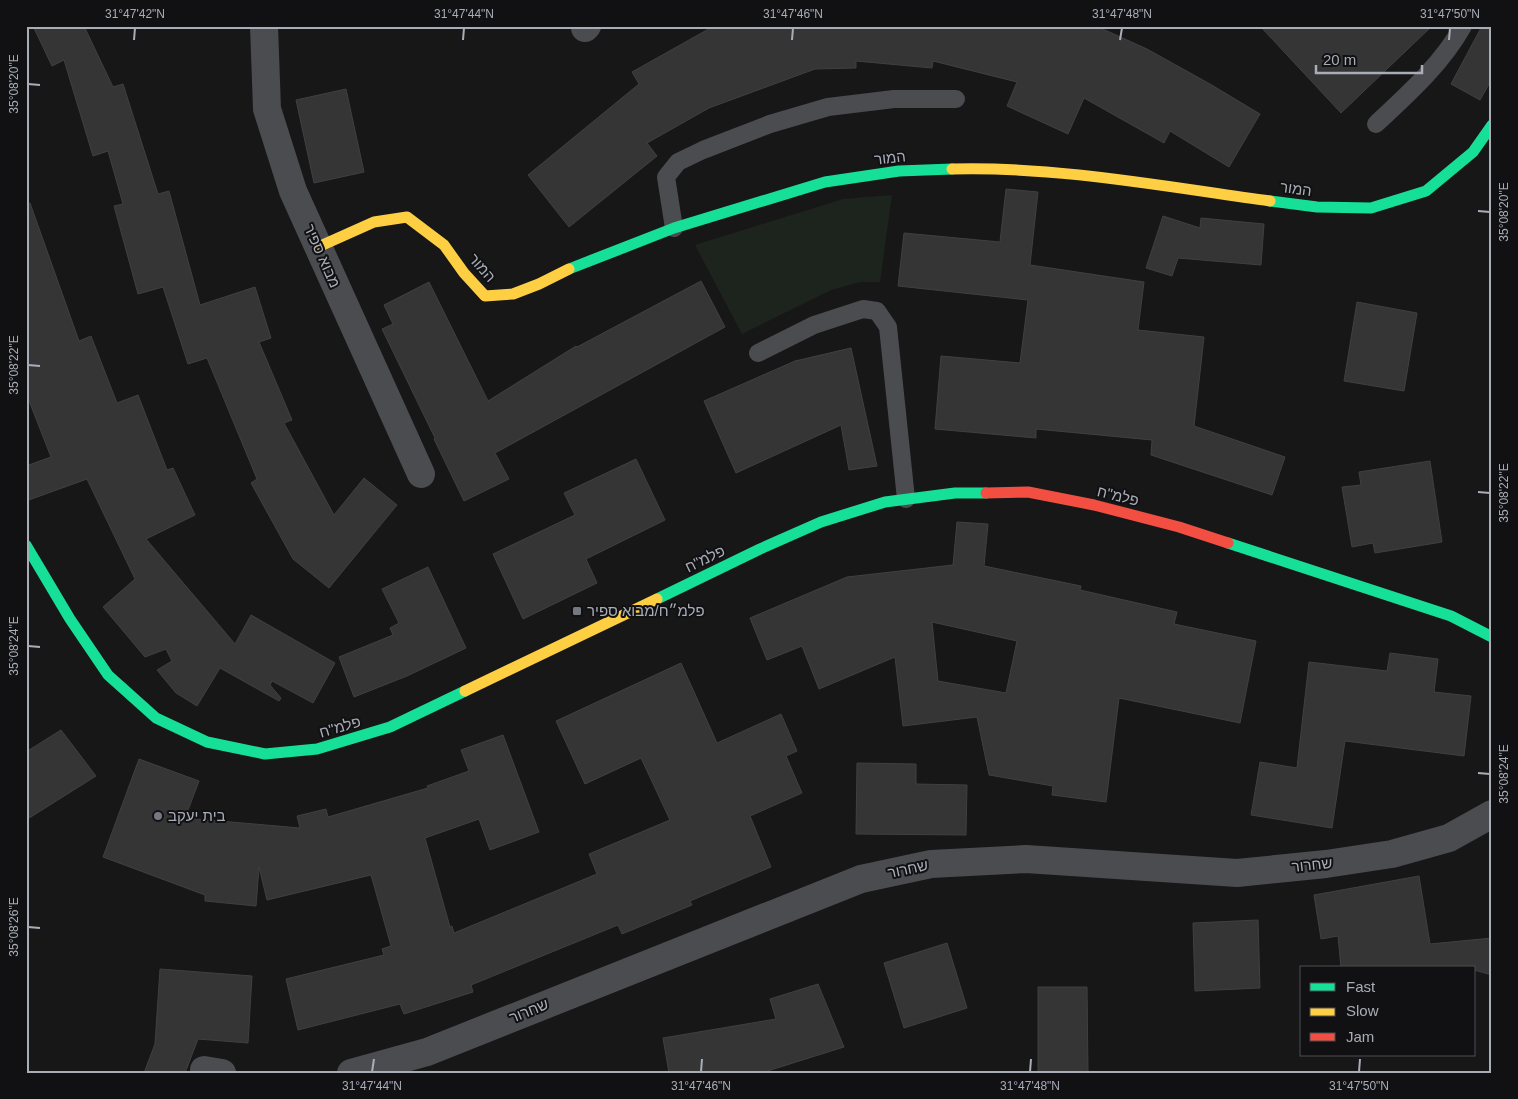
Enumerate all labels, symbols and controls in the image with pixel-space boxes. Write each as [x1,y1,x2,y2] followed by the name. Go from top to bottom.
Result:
[105,7,165,21] text: 31°47'42"N
[434,7,494,21] text: 31°47'44"N
[763,7,823,21] text: 31°47'46"N
[1092,7,1152,21] text: 31°47'48"N
[1420,7,1480,21] text: 31°47'50"N
[1316,42,1422,74] scale bar
[1323,51,1356,68] text: 20 m
[7,54,21,114] text: 35°08'20"E
[873,147,907,168] street label: המור
[1279,178,1313,199] street label: המור
[1497,182,1511,242] text: 35°08'20"E
[301,222,344,290] street label: מבוא ספיר
[466,250,499,285] street label: המור
[7,335,21,395] text: 35°08'22"E
[1497,463,1511,523] text: 35°08'22"E
[1096,482,1141,509] street label: פלמ"ח
[682,542,728,575] street label: פלמ"ח
[587,602,705,619] place label: פלמ״ח/מבוא ספיר
[571,605,583,617] marker: פלמ״ח/מבוא ספיר
[7,616,21,676] text: 35°08'24"E
[317,713,363,741] street label: פלמ"ח
[1497,744,1511,804] text: 35°08'24"E
[168,807,226,824] place label: בית יעקב
[152,810,164,822] marker: בית יעקב
[1291,854,1333,875] street label: שחרור
[886,856,930,881] street label: שחרור
[7,897,21,957] text: 35°08'26"E
[1300,966,1476,1056] legend
[1346,978,1376,995] text: Fast
[507,995,551,1026] street label: שחרור
[1346,1002,1379,1019] text: Slow
[1346,1028,1374,1045] text: Jam
[342,1079,402,1093] text: 31°47'44"N
[671,1079,731,1093] text: 31°47'46"N
[1000,1079,1060,1093] text: 31°47'48"N
[1329,1079,1389,1093] text: 31°47'50"N

